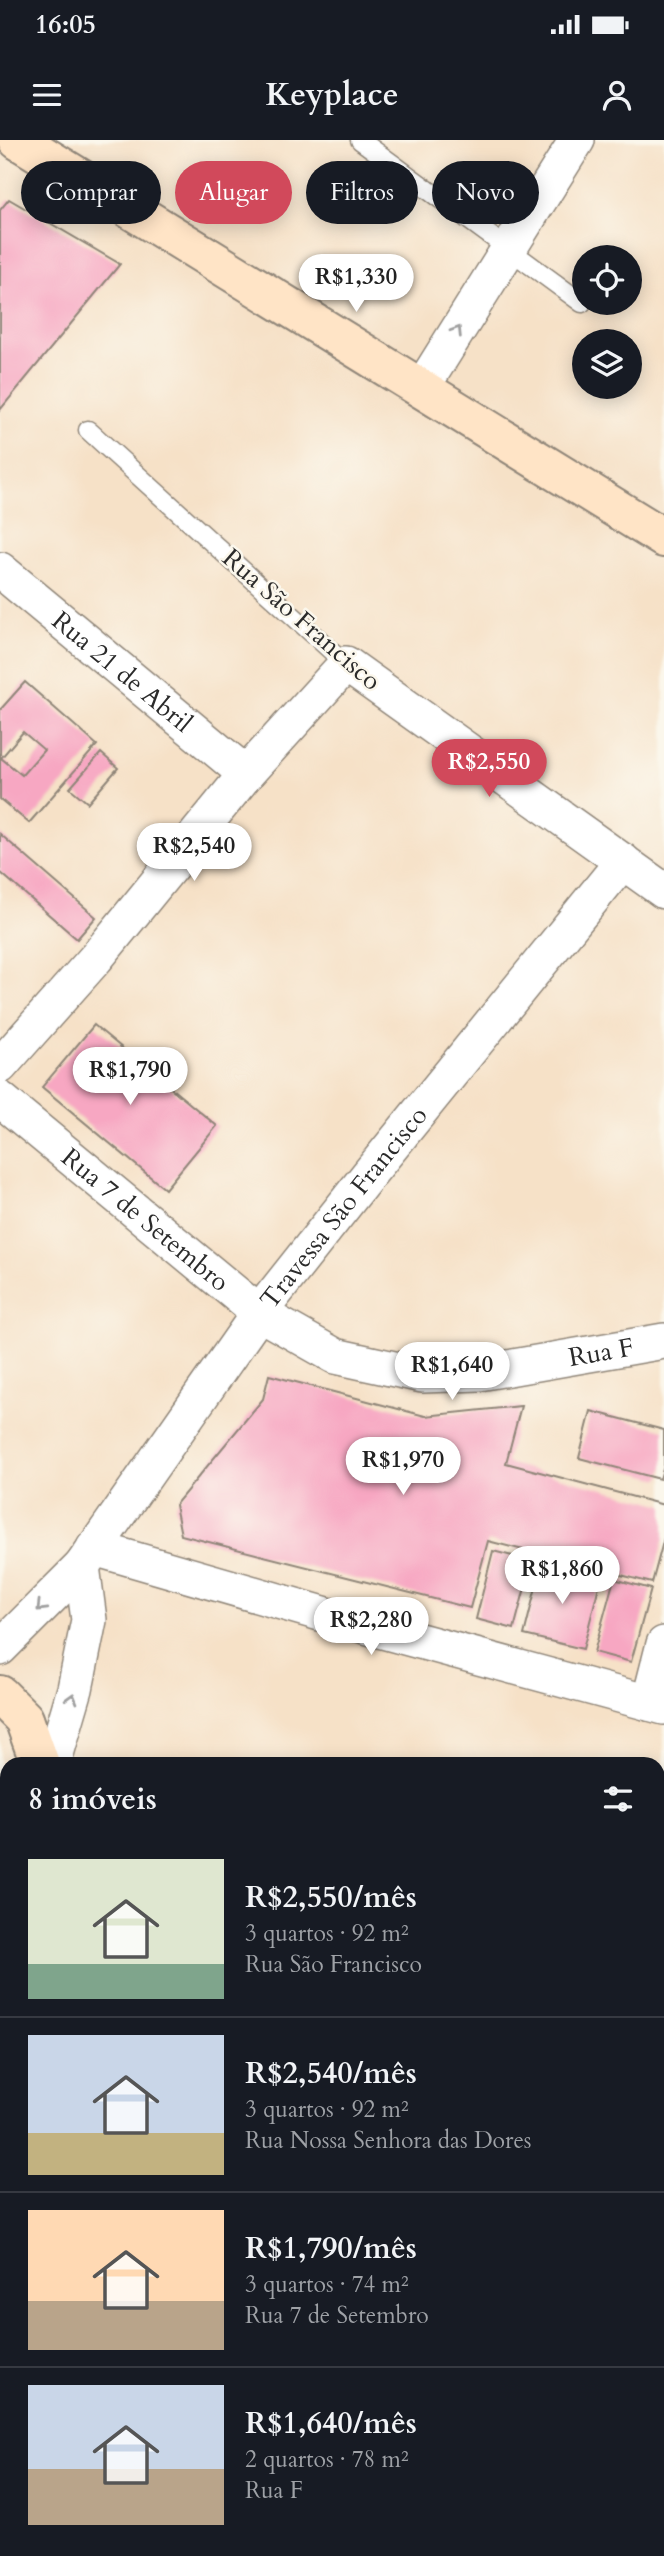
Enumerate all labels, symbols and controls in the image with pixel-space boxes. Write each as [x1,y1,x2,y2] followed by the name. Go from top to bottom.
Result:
[35,7,96,42] text: 16:05
[265,73,399,117] text: Keyplace
[28,76,66,114] icon: menu
[598,76,636,114] icon: person
[21,161,161,224] chip: Comprar
[175,161,292,224] chip: Alugar
[306,161,418,224] chip: Filtros
[432,161,539,224] chip: Novo
[572,245,642,399] map controls
[572,245,642,315] button: locate
[291,254,421,314] pin: R$1,330
[315,261,397,292] text: R$1,330
[449,326,462,339] one-way arrow
[572,329,642,399] button: layers
[215,541,389,698] street label: Rua São Francisco
[44,603,200,741] street label: Rua 21 de Abril
[424,740,554,799] pin: R$2,550
[448,746,530,777] text: R$2,550
[129,824,259,883] pin: R$2,540
[153,830,235,861] text: R$2,540
[65,1048,195,1107] pin: R$1,790
[89,1054,171,1085] text: R$1,790
[252,1099,435,1316] street label: Travessa São Francisco
[54,1140,237,1299] street label: Rua 7 de Setembro
[566,1330,636,1375] street label: Rua F
[387,1342,517,1402] pin: R$1,640
[411,1349,493,1380] text: R$1,640
[338,1438,468,1497] pin: R$1,970
[362,1444,444,1475] text: R$1,970
[497,1546,627,1606] pin: R$1,860
[521,1553,603,1584] text: R$1,860
[306,1598,436,1657] pin: R$2,280
[37,1599,49,1611] one-way arrow
[330,1604,412,1635] text: R$2,280
[64,1693,79,1705] one-way arrow
[28,1779,157,1820] text: 8 imóveis
[599,1780,637,1818] icon: filters
[245,1877,417,1918] text: R$2,550/mês
[84,1887,168,1971] icon: home
[245,1918,409,1949] text: 3 quartos · 92 m²
[245,1949,422,1980] text: Rua São Francisco
[245,2053,417,2094] text: R$2,540/mês
[84,2063,168,2147] icon: home
[245,2094,409,2125] text: 3 quartos · 92 m²
[245,2125,532,2156] text: Rua Nossa Senhora das Dores
[245,2228,417,2269] text: R$1,790/mês
[84,2238,168,2322] icon: home
[245,2269,409,2300] text: 3 quartos · 74 m²
[245,2300,429,2331] text: Rua 7 de Setembro
[245,2403,417,2444] text: R$1,640/mês
[84,2413,168,2497] icon: home
[245,2444,409,2475] text: 2 quartos · 78 m²
[245,2475,303,2506] text: Rua F

